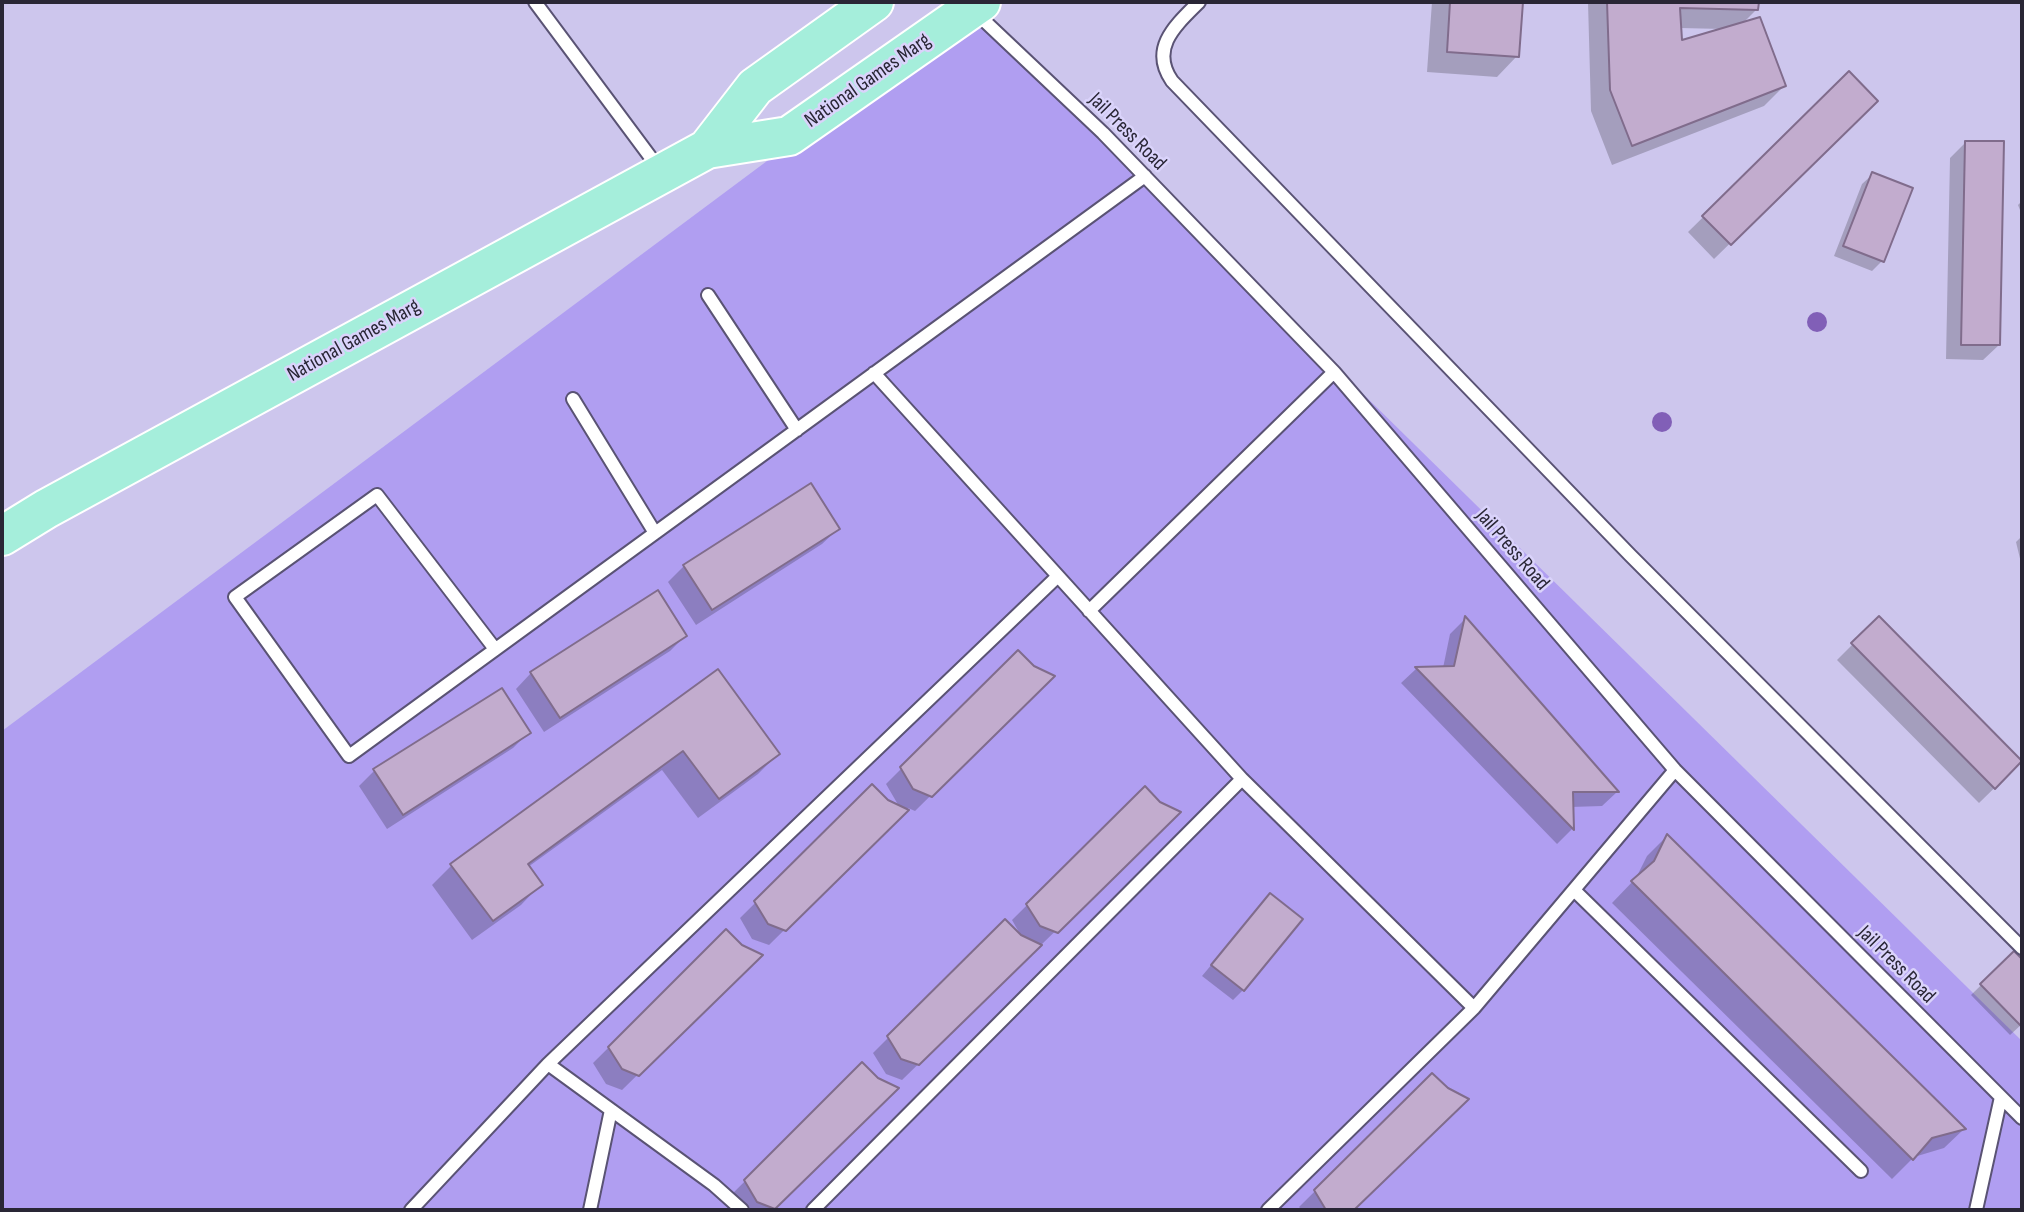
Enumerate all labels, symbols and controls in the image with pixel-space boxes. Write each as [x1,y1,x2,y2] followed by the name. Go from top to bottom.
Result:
[800,28,936,134] street label: National Games Marg
[1083,88,1171,176] street label: Jail Press Road
[283,294,425,388] street label: National Games Marg
[1470,504,1554,596] street label: Jail Press Road
[1852,921,1940,1009] street label: Jail Press Road

